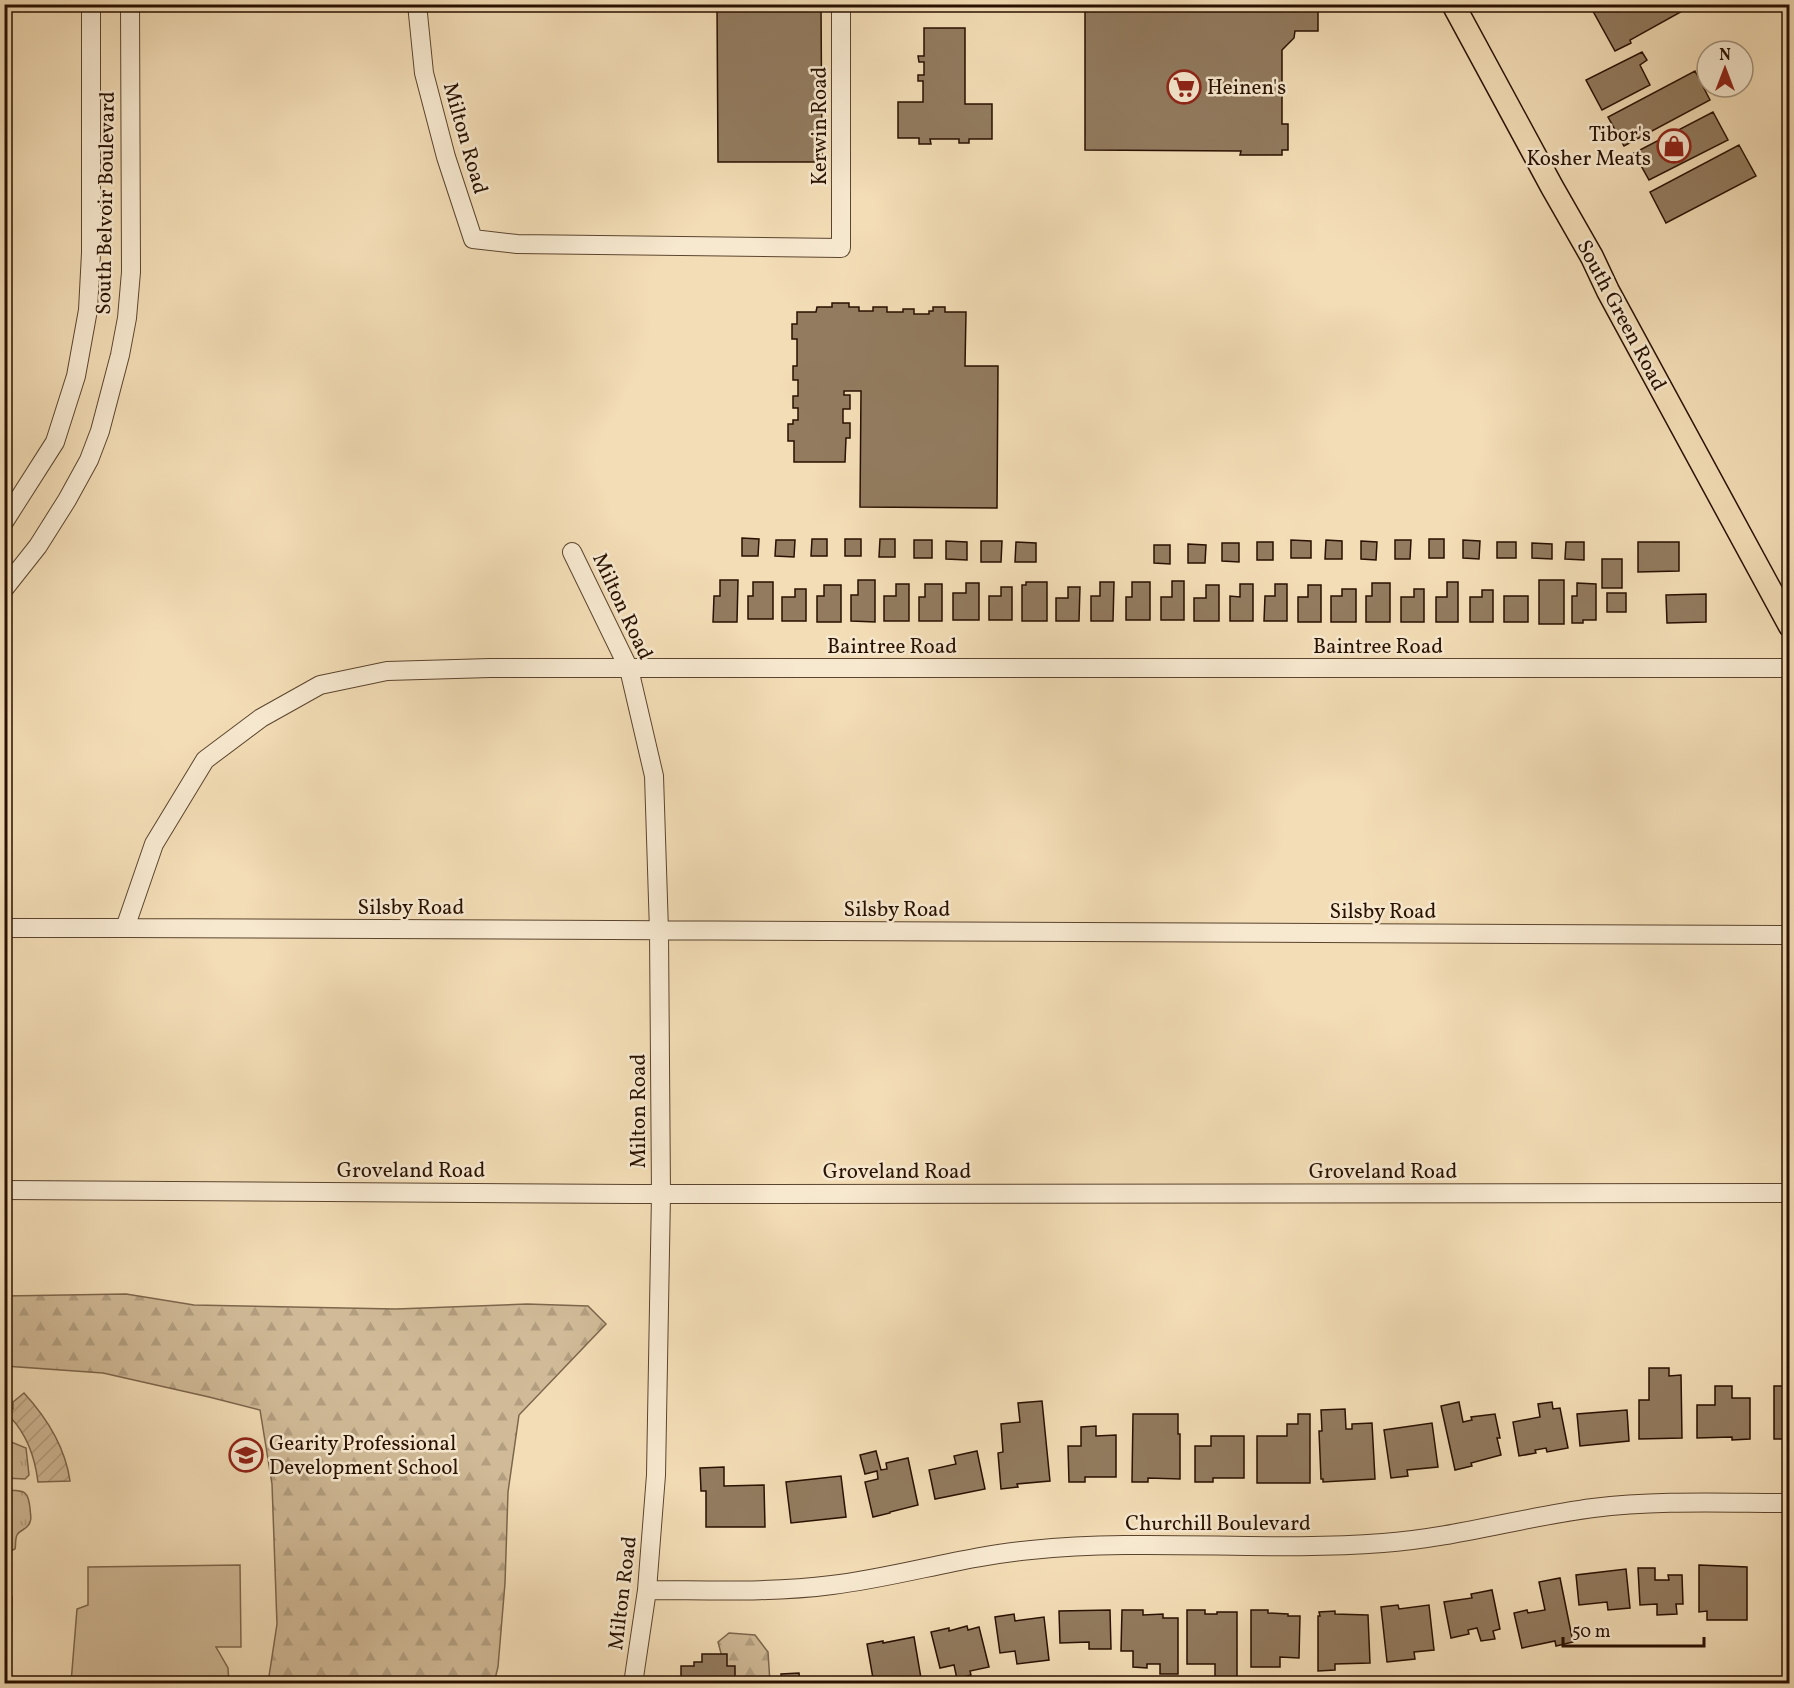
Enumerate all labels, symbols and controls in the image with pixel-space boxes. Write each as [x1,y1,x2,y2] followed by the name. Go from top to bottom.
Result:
[1695,39,1755,99] north arrow
[1719,45,1731,67] text: N
[806,67,835,185] street label: Kerwin Road
[1166,69,1202,105] supermarket icon: Heinen's
[1207,74,1286,103] place label: Heinen's
[435,79,494,198] street label: Milton Road
[90,91,123,315] street label: South Belvoir Boulevard
[1526,121,1651,174] place label: Tibor's Kosher Meats
[1656,128,1692,164] shop icon: Tibor's Kosher Meats
[1569,235,1673,396] street label: South Green Road
[584,549,659,665] street label: Milton Road
[827,633,957,662] street label: Baintree Road
[1313,633,1443,662] street label: Baintree Road
[358,894,464,923] street label: Silsby Road
[844,896,950,925] street label: Silsby Road
[1330,898,1436,927] street label: Silsby Road
[625,1054,654,1168] street label: Milton Road
[337,1157,485,1186] street label: Groveland Road
[823,1158,971,1187] street label: Groveland Road
[1309,1158,1457,1187] street label: Groveland Road
[269,1430,458,1483] place label: Gearity Professional Development School
[228,1437,264,1473] school or university icon: Gearity Professional Development School
[1125,1510,1311,1539] street label: Churchill Boulevard
[602,1535,645,1652] street label: Milton Road
[1563,1610,1704,1648] scale bar
[1572,1620,1611,1645] text: 50 m

